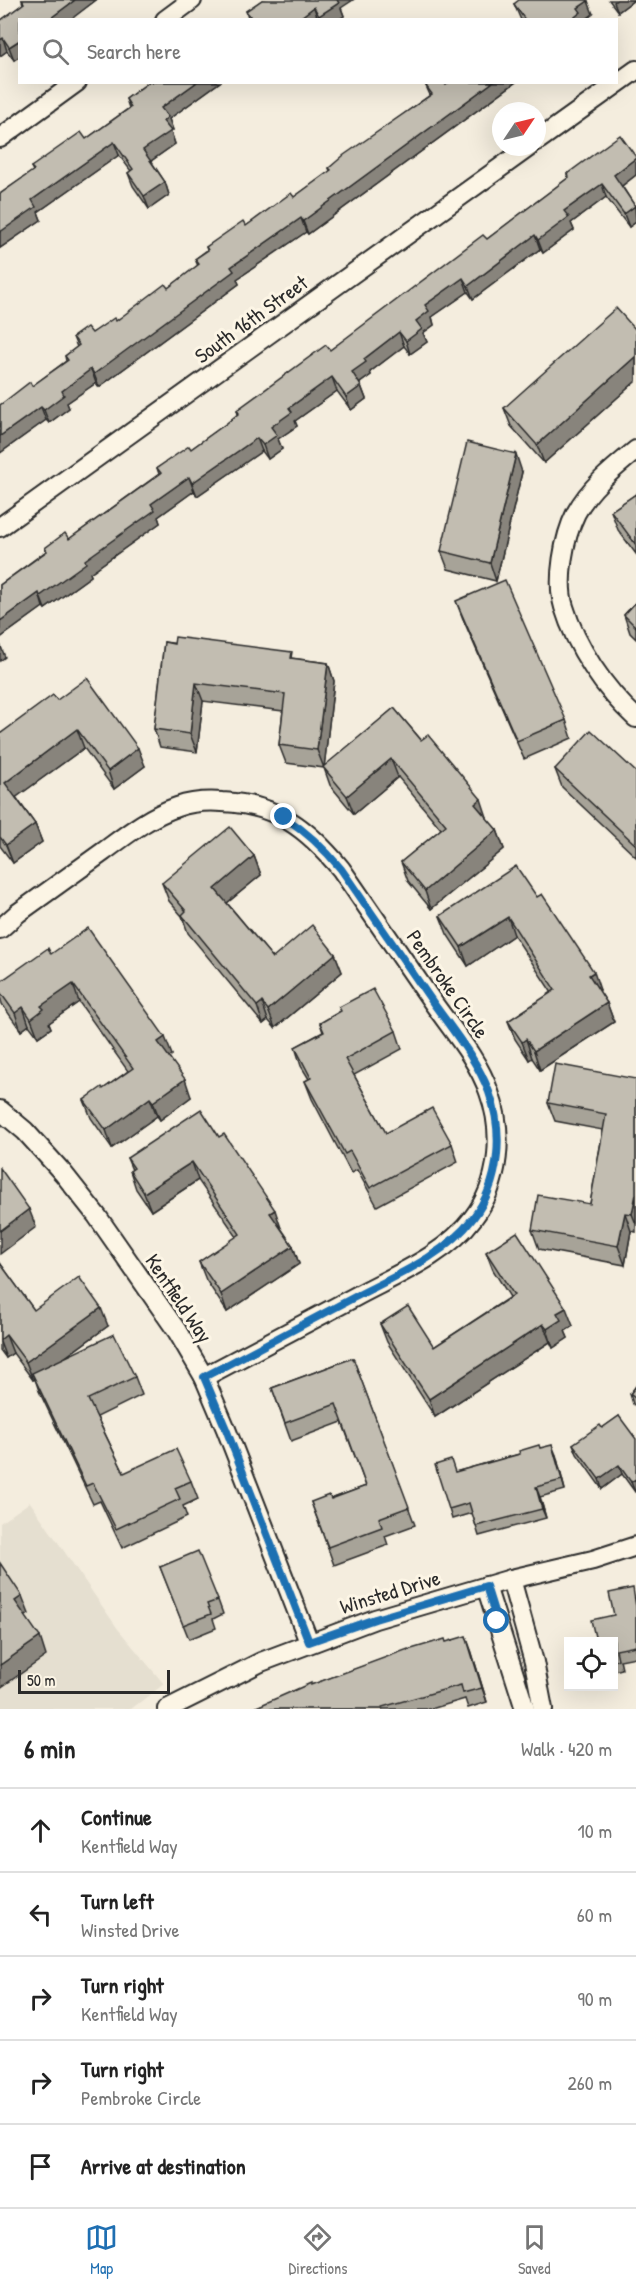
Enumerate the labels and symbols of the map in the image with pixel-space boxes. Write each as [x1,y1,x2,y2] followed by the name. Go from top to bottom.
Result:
[492,102,546,156] north arrow
[189,268,314,370] street label: South 16th Street
[270,803,296,829] route end
[400,924,496,1044] street label: Pembroke Circle
[139,1248,219,1348] street label: Kentfield Way
[336,1563,444,1621] street label: Winsted Drive
[483,1607,509,1633] route start
[18,1667,170,1694] scale bar

